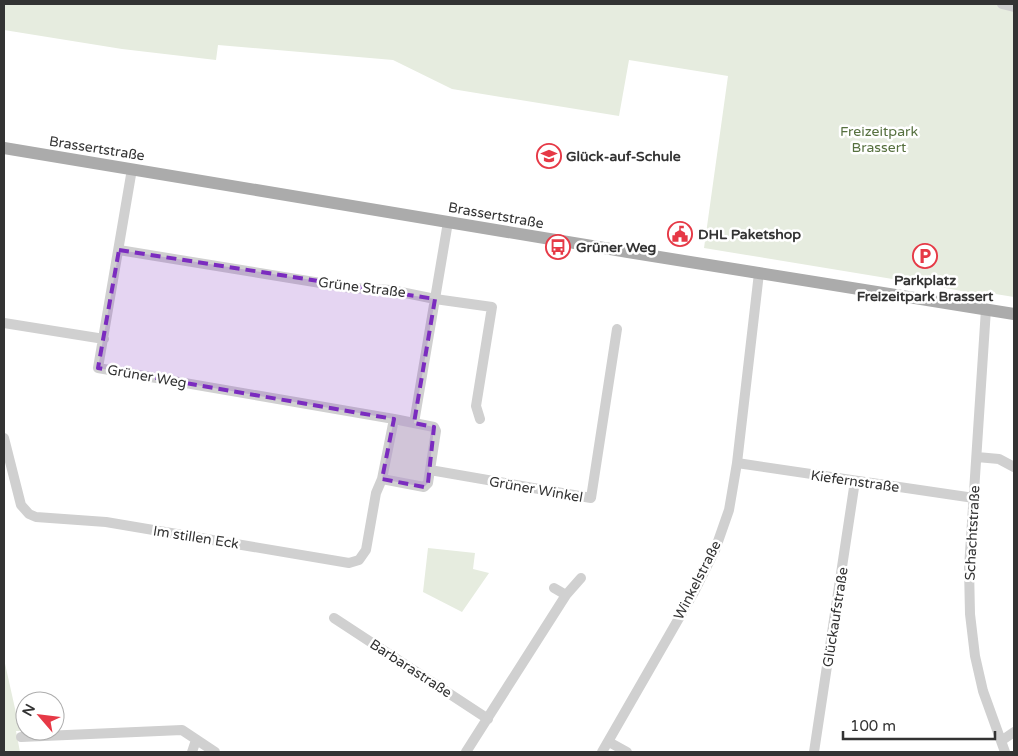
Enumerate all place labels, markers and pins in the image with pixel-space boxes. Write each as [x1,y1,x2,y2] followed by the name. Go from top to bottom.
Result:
[536,143,562,169] school or university icon: Glück-auf-Schule
[566,148,681,165] place label: Glück-auf-Schule
[667,221,693,247] public building icon: DHL Paketshop
[698,226,801,243] place label: DHL Paketshop
[545,234,571,260] bus stop icon: Grüner Weg
[576,239,656,256] place label: Grüner Weg
[912,243,938,269] parking icon: Parkplatz Freizeitpark Brassert
[857,272,994,305] place label: Parkplatz Freizeitpark Brassert

